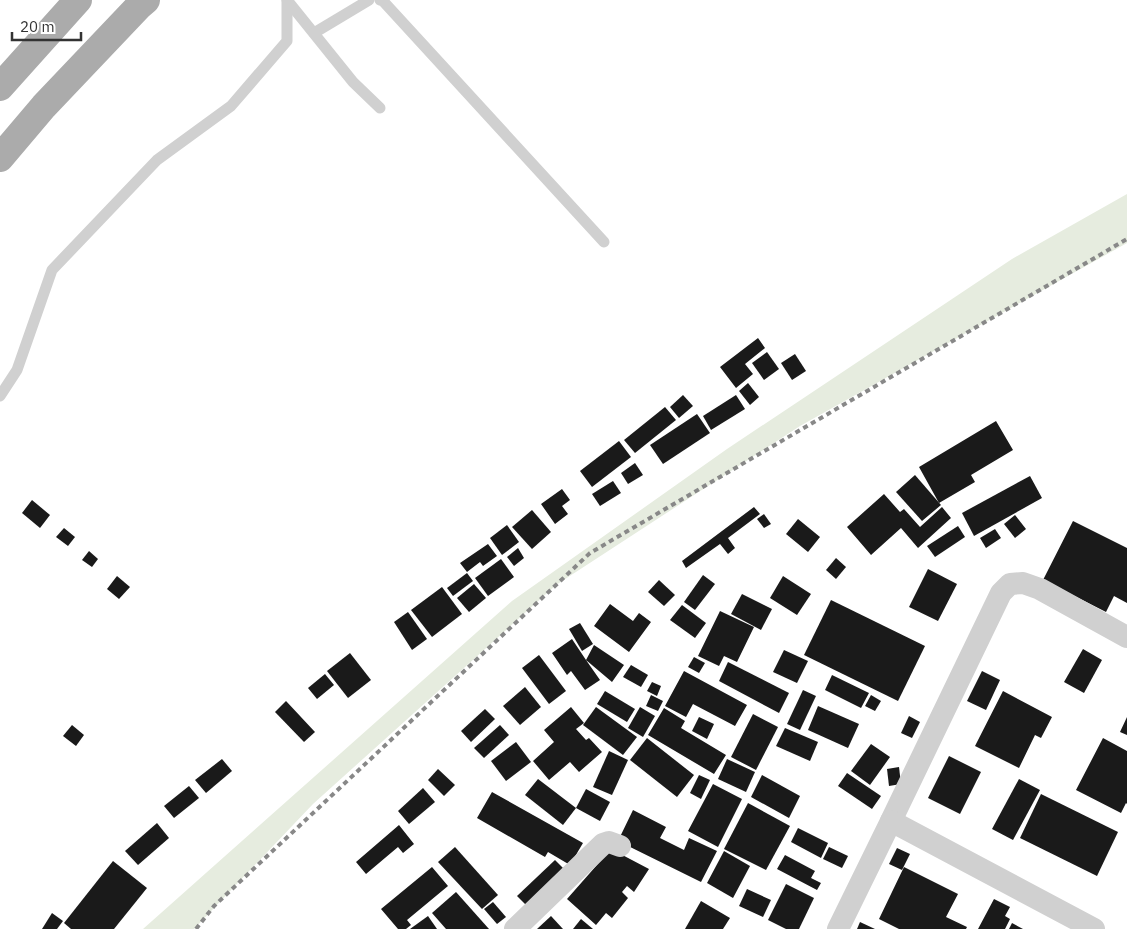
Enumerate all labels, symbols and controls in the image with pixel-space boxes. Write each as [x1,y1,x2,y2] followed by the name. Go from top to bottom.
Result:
[12,10,81,42] scale bar
[20,17,55,36] text: 20 m

